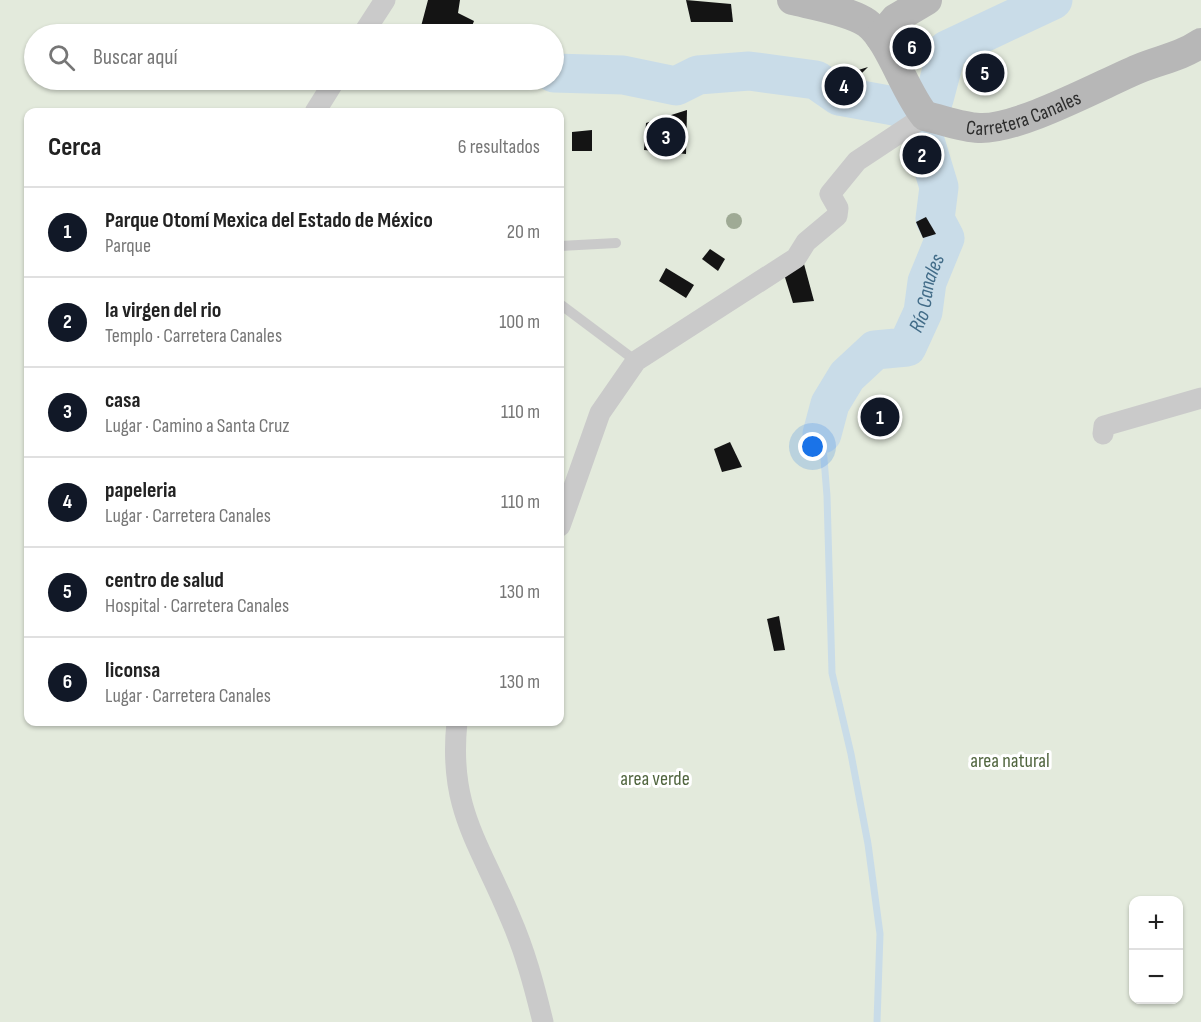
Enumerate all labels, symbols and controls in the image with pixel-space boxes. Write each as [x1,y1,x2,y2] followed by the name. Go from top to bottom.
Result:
[24,24,564,90] search box
[892,24,932,70] pin: 6
[45,41,78,74] icon: search
[93,44,178,71] text: Buscar aquí
[966,50,1004,96] pin: 5
[824,64,864,109] pin: 4
[964,86,1085,141] street label: Carretera Canales
[646,114,686,160] pin: 3
[48,132,101,163] text: Cerca
[902,132,942,178] pin: 2
[458,135,540,159] text: 6 resultados
[105,207,433,234] text: Parque Otomí Mexica del Estado de México
[64,220,71,244] text: 1
[507,220,540,244] text: 20 m
[105,234,151,258] text: Parque
[903,250,950,336] water label: Río Canales
[105,297,221,324] text: la virgen del rio
[63,310,72,334] text: 2
[499,310,540,334] text: 100 m
[105,324,282,348] text: Templo · Carretera Canales
[105,387,141,414] text: casa
[860,394,900,440] pin: 1
[63,400,72,424] text: 3
[501,400,540,424] text: 110 m
[105,414,290,438] text: Lugar · Camino a Santa Cruz
[798,432,827,461] your location
[105,477,177,504] text: papeleria
[63,490,72,514] text: 4
[501,490,540,514] text: 110 m
[105,504,271,528] text: Lugar · Carretera Canales
[105,567,224,594] text: centro de salud
[63,580,72,604] text: 5
[500,580,540,604] text: 130 m
[105,594,289,618] text: Hospital · Carretera Canales
[105,657,160,684] text: liconsa
[63,670,72,694] text: 6
[500,670,540,694] text: 130 m
[105,684,271,708] text: Lugar · Carretera Canales
[970,749,1050,773] park label: area natural
[620,767,690,791] park label: area verde
[1129,896,1183,1004] map controls
[1129,896,1183,950] button: +
[1129,950,1183,1004] button: −

